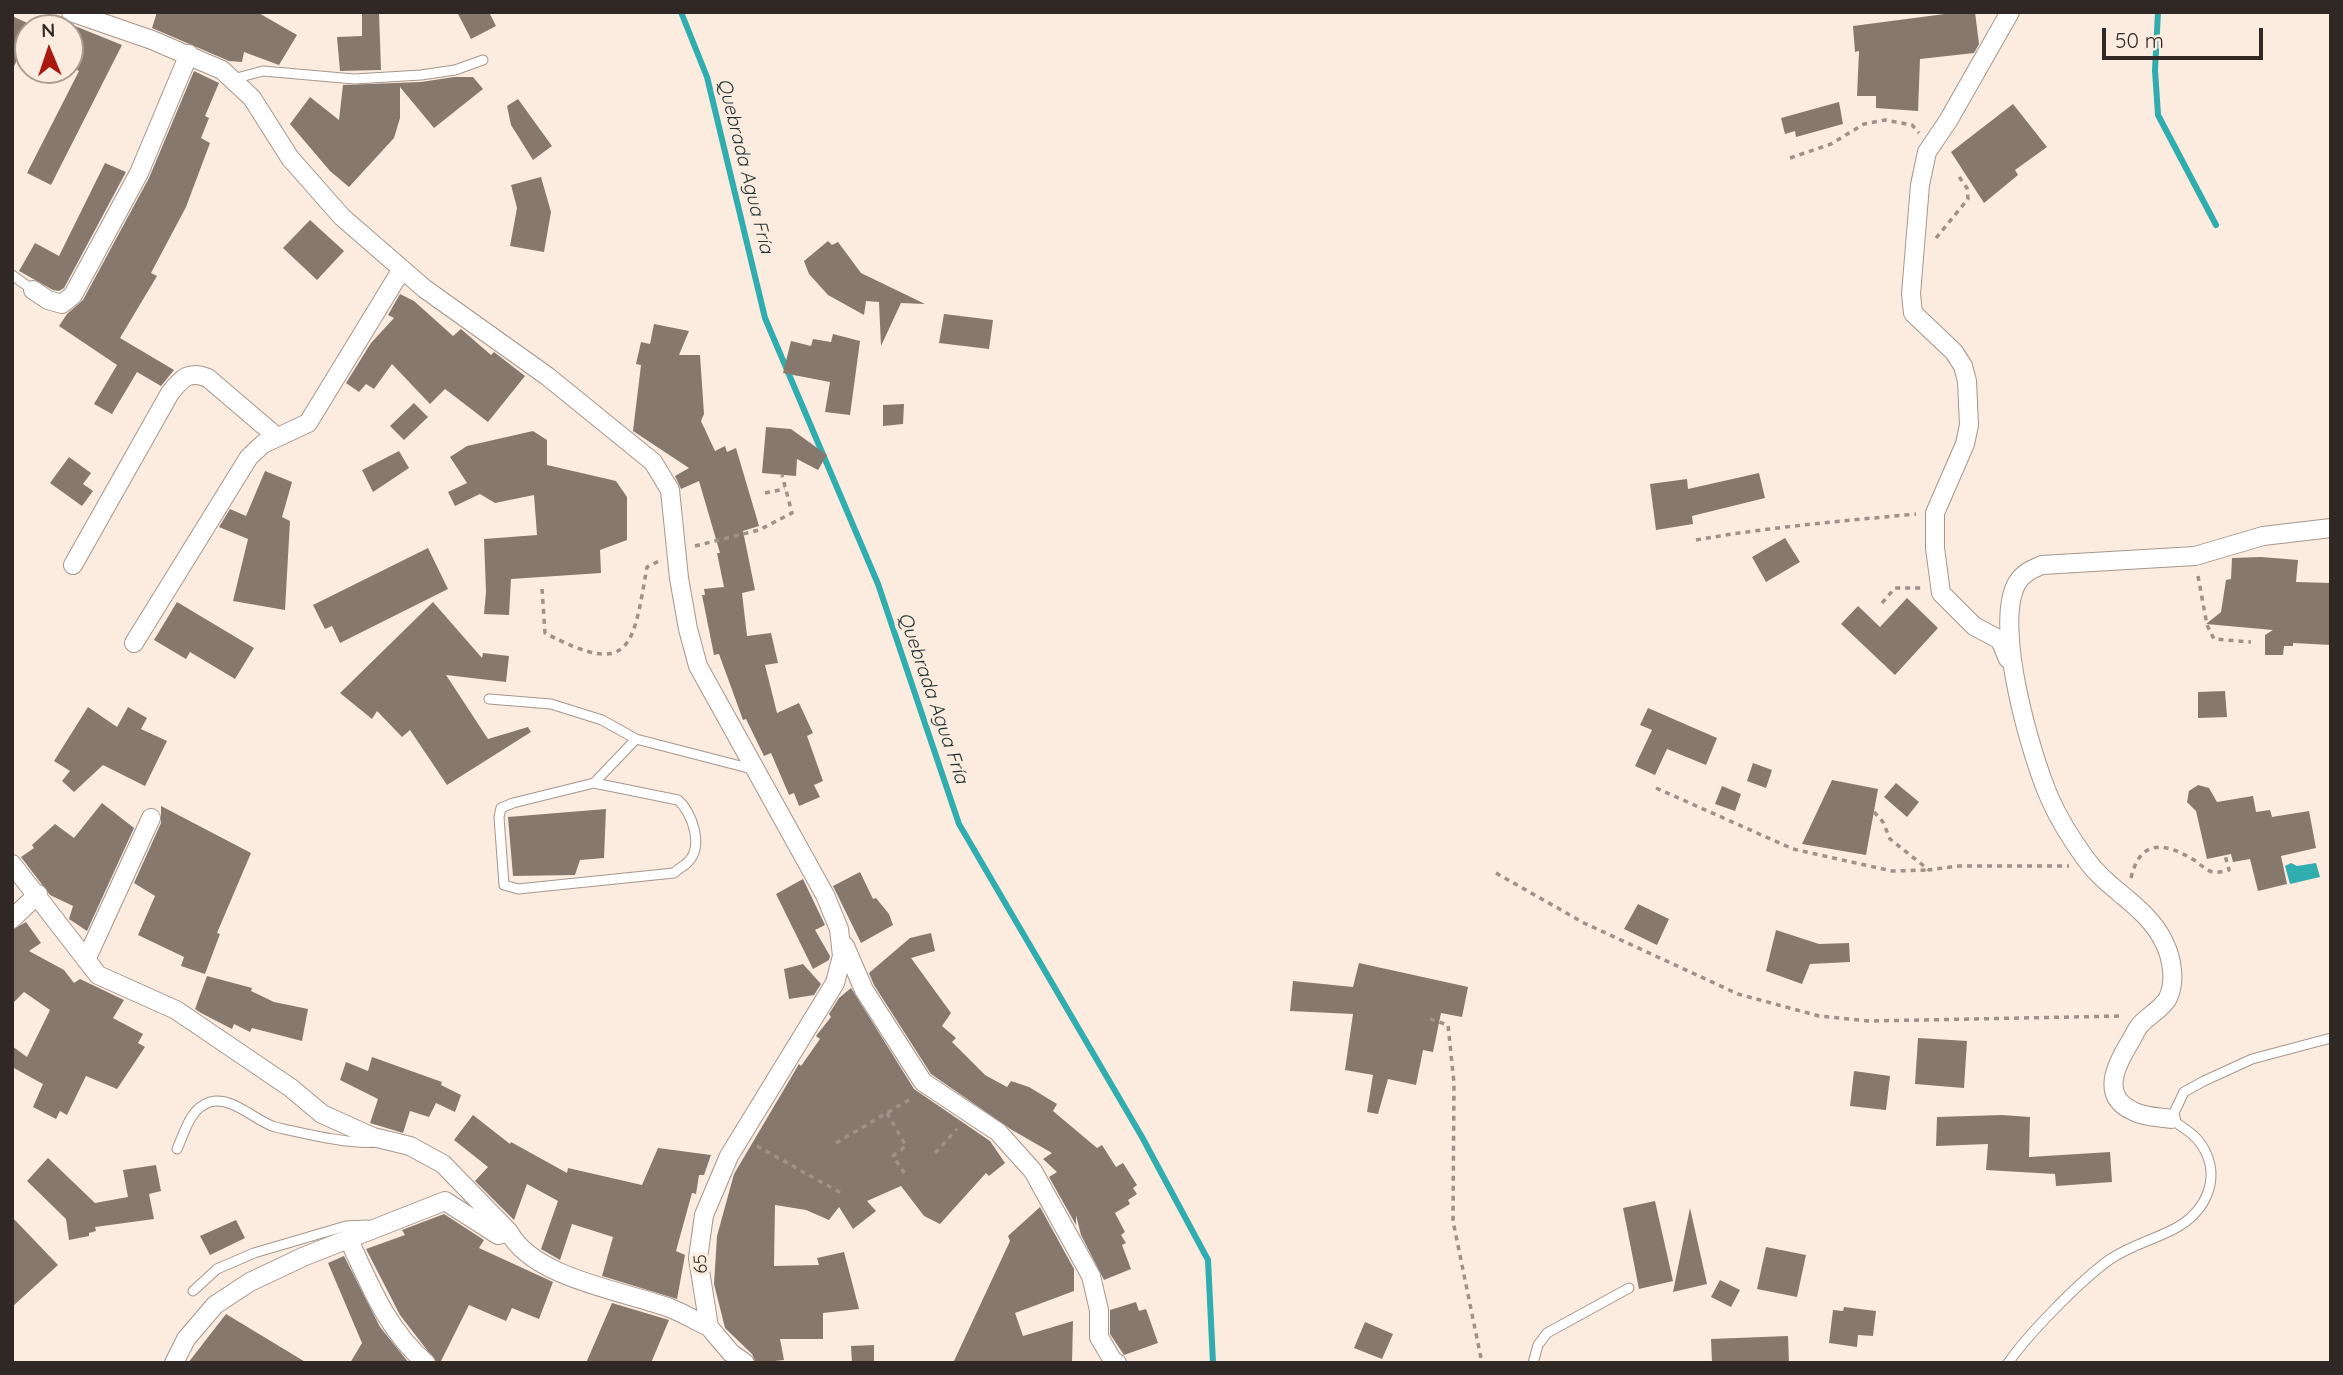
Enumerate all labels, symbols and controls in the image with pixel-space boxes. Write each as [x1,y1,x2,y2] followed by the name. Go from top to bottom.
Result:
[14,14,84,84] north arrow
[2105,14,2266,58] scale bar
[41,18,56,42] text: N
[2115,27,2164,53] text: 50 m
[712,76,778,256] water label: Quebrada Agua Fría
[893,609,973,787] water label: Quebrada Agua Fría
[690,1254,712,1274] street label: 65

